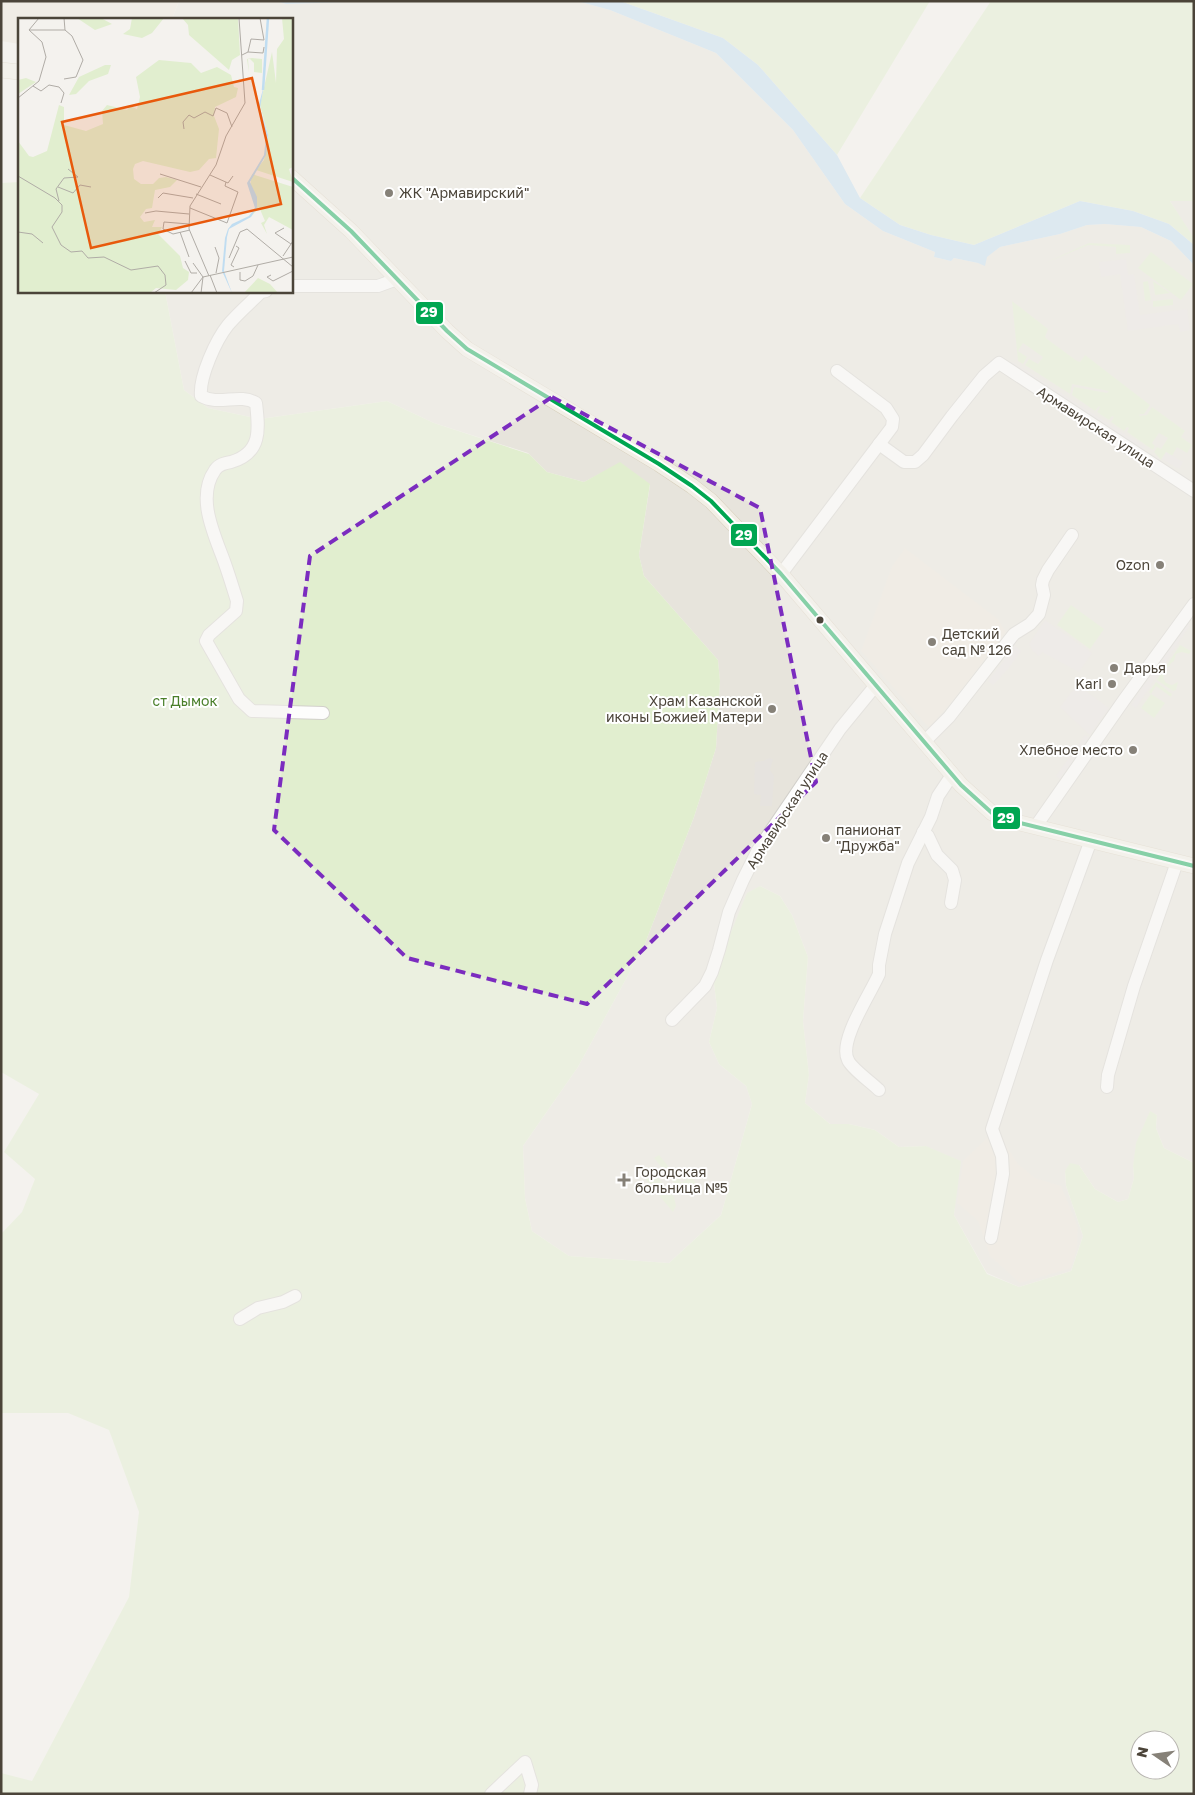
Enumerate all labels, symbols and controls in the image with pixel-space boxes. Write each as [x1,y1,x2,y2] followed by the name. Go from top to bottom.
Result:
[18,18,292,292] inset map
[399,184,529,201] place label: ЖК "Армавирский"
[383,187,395,199] marker: ЖК "Армавирский"
[415,301,444,325] line badge: 29
[420,303,438,320] text: 29
[1034,382,1158,471] street label: Армавирская улица
[730,523,758,547] line badge: 29
[735,526,753,543] text: 29
[1116,556,1150,573] place label: Ozon
[1154,559,1166,571] marker: Ozon
[815,615,825,625] unlabelled marker
[942,625,1012,658] place label: Детский сад № 126
[926,636,938,648] marker: Детский сад № 126
[1124,659,1166,676] place label: Дарья
[1108,662,1120,674] marker: Дарья
[1075,675,1102,692] place label: Kari
[1106,678,1118,690] marker: Kari
[153,692,217,709] park label: ст Дымок
[606,692,762,725] place label: Храм Казанской иконы Божией Матери
[766,703,778,715] marker: Храм Казанской иконы Божией Матери
[1019,741,1123,758] place label: Хлебное место
[1127,744,1139,756] marker: Хлебное место
[742,748,831,872] street label: Армавирская улица
[992,806,1021,830] line badge: 29
[997,809,1015,826] text: 29
[836,821,901,854] place label: панионат "Дружба"
[820,832,832,844] marker: панионат "Дружба"
[635,1163,728,1196] place label: Городская больница №5
[617,1173,631,1187] marker: Городская больница №5
[1130,1730,1180,1780] north arrow
[1132,1745,1151,1759] text: N

